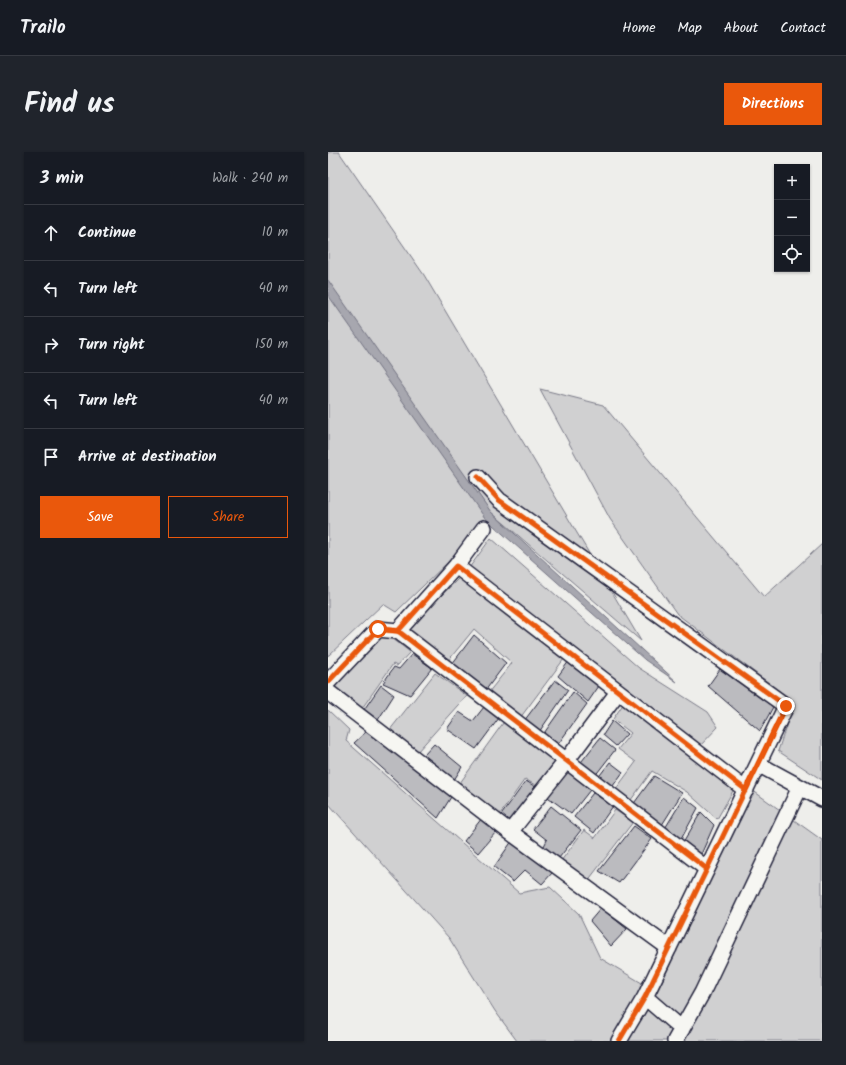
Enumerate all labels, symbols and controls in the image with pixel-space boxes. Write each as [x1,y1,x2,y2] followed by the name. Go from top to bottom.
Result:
[20,13,66,43] text: Trailo
[622,17,656,39] text: Home
[678,17,702,39] text: Map
[724,17,758,39] text: About
[780,17,826,39] text: Contact
[24,82,115,127] text: Find us
[724,83,822,125] button: Directions
[774,164,810,272] map controls
[774,164,810,200] button: +
[40,165,84,192] text: 3 min
[212,168,288,189] text: Walk · 240 m
[774,200,810,236] button: −
[78,221,136,245] text: Continue
[40,222,62,244] icon: ahead
[262,222,288,243] text: 10 m
[774,236,810,272] button: locate
[78,277,138,301] text: Turn left
[40,278,62,300] icon: left
[259,278,288,299] text: 40 m
[78,333,145,357] text: Turn right
[40,334,62,356] icon: right
[255,334,288,355] text: 150 m
[78,389,138,413] text: Turn left
[40,390,62,412] icon: left
[259,390,288,411] text: 40 m
[78,445,217,469] text: Arrive at destination
[40,446,62,468] icon: arrive
[40,496,160,538] button: Save
[168,496,288,538] button: Share
[369,620,387,638] route start
[777,697,795,715] route end

